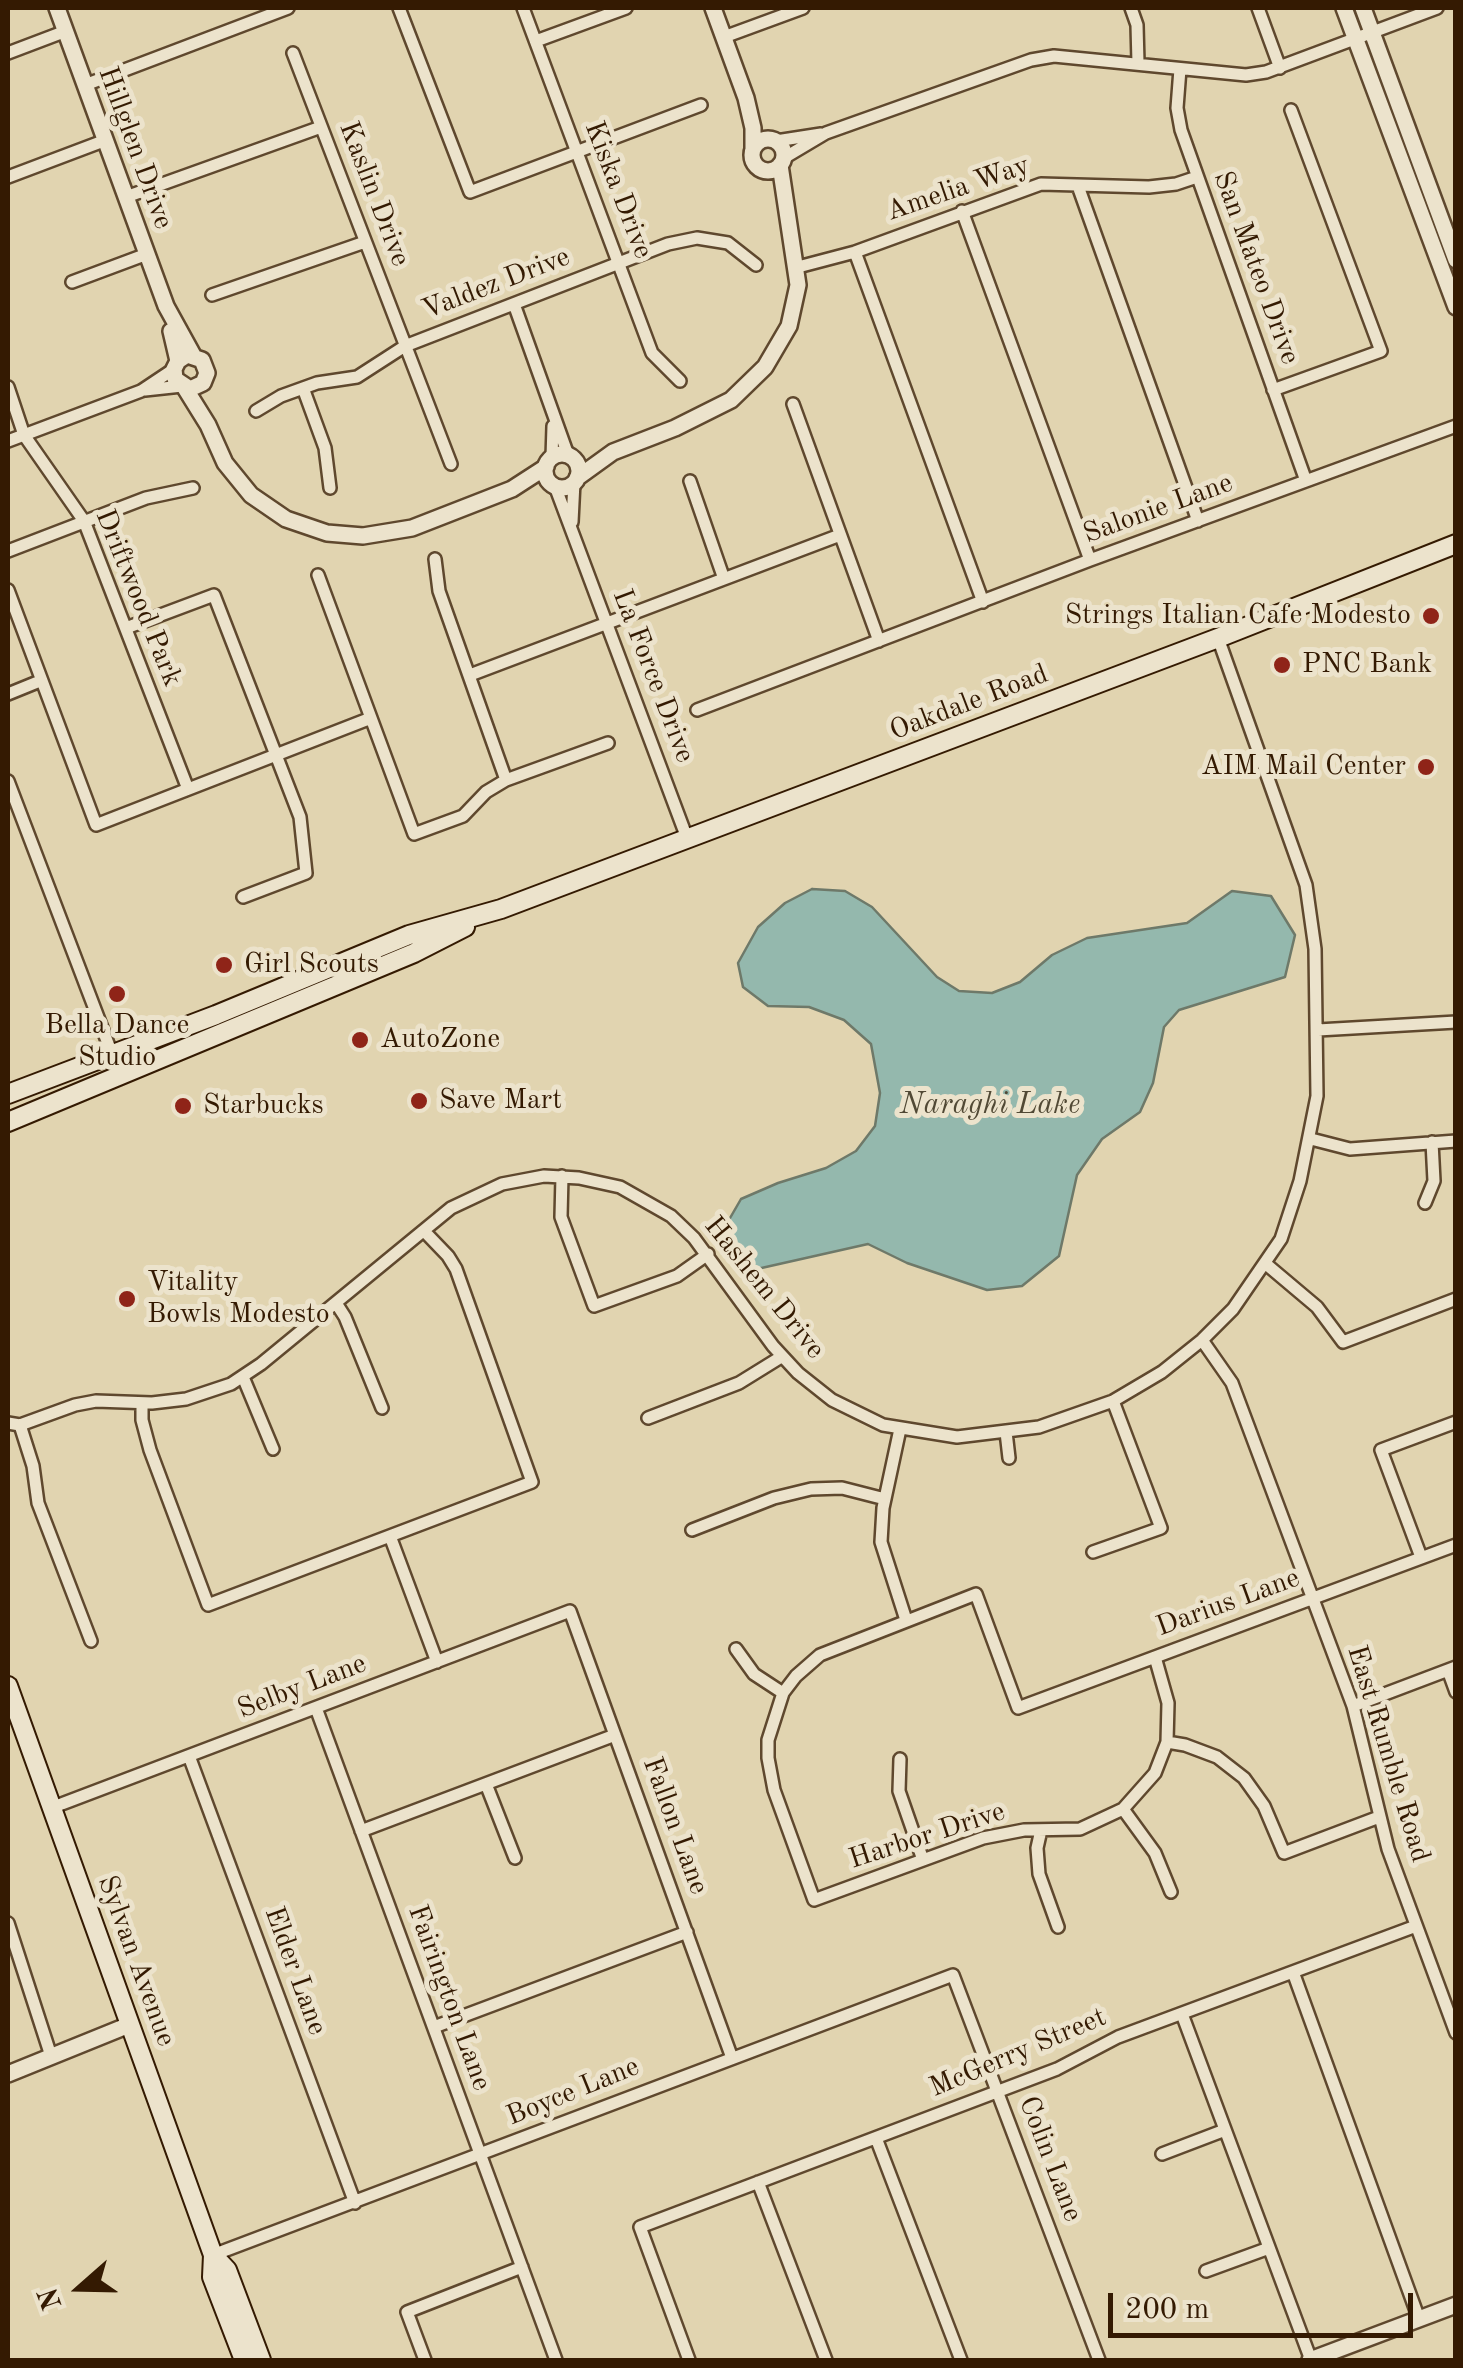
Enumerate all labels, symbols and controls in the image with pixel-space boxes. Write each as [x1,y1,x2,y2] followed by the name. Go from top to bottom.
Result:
[90,62,180,234] street label: Hillglen Drive
[331,117,417,271] street label: Kaslin Drive
[576,117,660,263] street label: Kiska Drive
[882,149,1034,229] street label: Amelia Way
[1205,167,1307,369] street label: San Mateo Drive
[417,240,575,328] street label: Valdez Drive
[1079,466,1237,552] street label: Salonie Lane
[87,504,189,692] street label: Driftwood Park
[605,585,701,767] street label: La Force Drive
[1065,599,1411,633] place label: Strings Italian Cafe Modesto
[1420,605,1442,627] marker: Strings Italian Cafe Modesto
[1302,648,1432,682] place label: PNC Bank
[1271,654,1293,676] marker: PNC Bank
[885,657,1053,749] street label: Oakdale Road
[1201,750,1406,784] place label: AIM Mail Center
[1415,756,1437,778] marker: AIM Mail Center
[244,948,379,982] place label: Girl Scouts
[213,954,235,976] marker: Girl Scouts
[106,983,128,1005] marker: Bella Dance Studio
[45,1009,189,1075] place label: Bella Dance Studio
[380,1023,500,1057] place label: AutoZone
[349,1029,371,1051] marker: AutoZone
[439,1084,562,1118] place label: Save Mart
[900,1087,1080,1123] water label: Naraghi Lake
[203,1089,324,1123] place label: Starbucks
[408,1090,430,1112] marker: Save Mart
[172,1095,194,1117] marker: Starbucks
[696,1210,832,1366] street label: Hashem Drive
[147,1266,330,1332] place label: Vitality Bowls Modesto
[116,1288,138,1310] marker: Vitality Bowls Modesto
[1152,1562,1304,1644] street label: Darius Lane
[1339,1641,1437,1867] street label: East Rumble Road
[233,1647,371,1727] street label: Selby Lane
[635,1753,715,1899] street label: Fallon Lane
[845,1795,1009,1877] street label: Harbor Drive
[90,1871,182,2051] street label: Sylvan Avenue
[400,1901,498,2095] street label: Fairington Lane
[256,1902,334,2040] street label: Elder Lane
[925,2001,1111,2105] street label: McGerry Street
[502,2050,644,2134] street label: Boyce Lane
[1011,2092,1089,2226] street label: Colin Lane
[30,2238,130,2338] north arrow
[1113,2273,1418,2335] scale bar
[35,2283,69,2313] text: N
[1125,2295,1209,2325] text: 200 m

